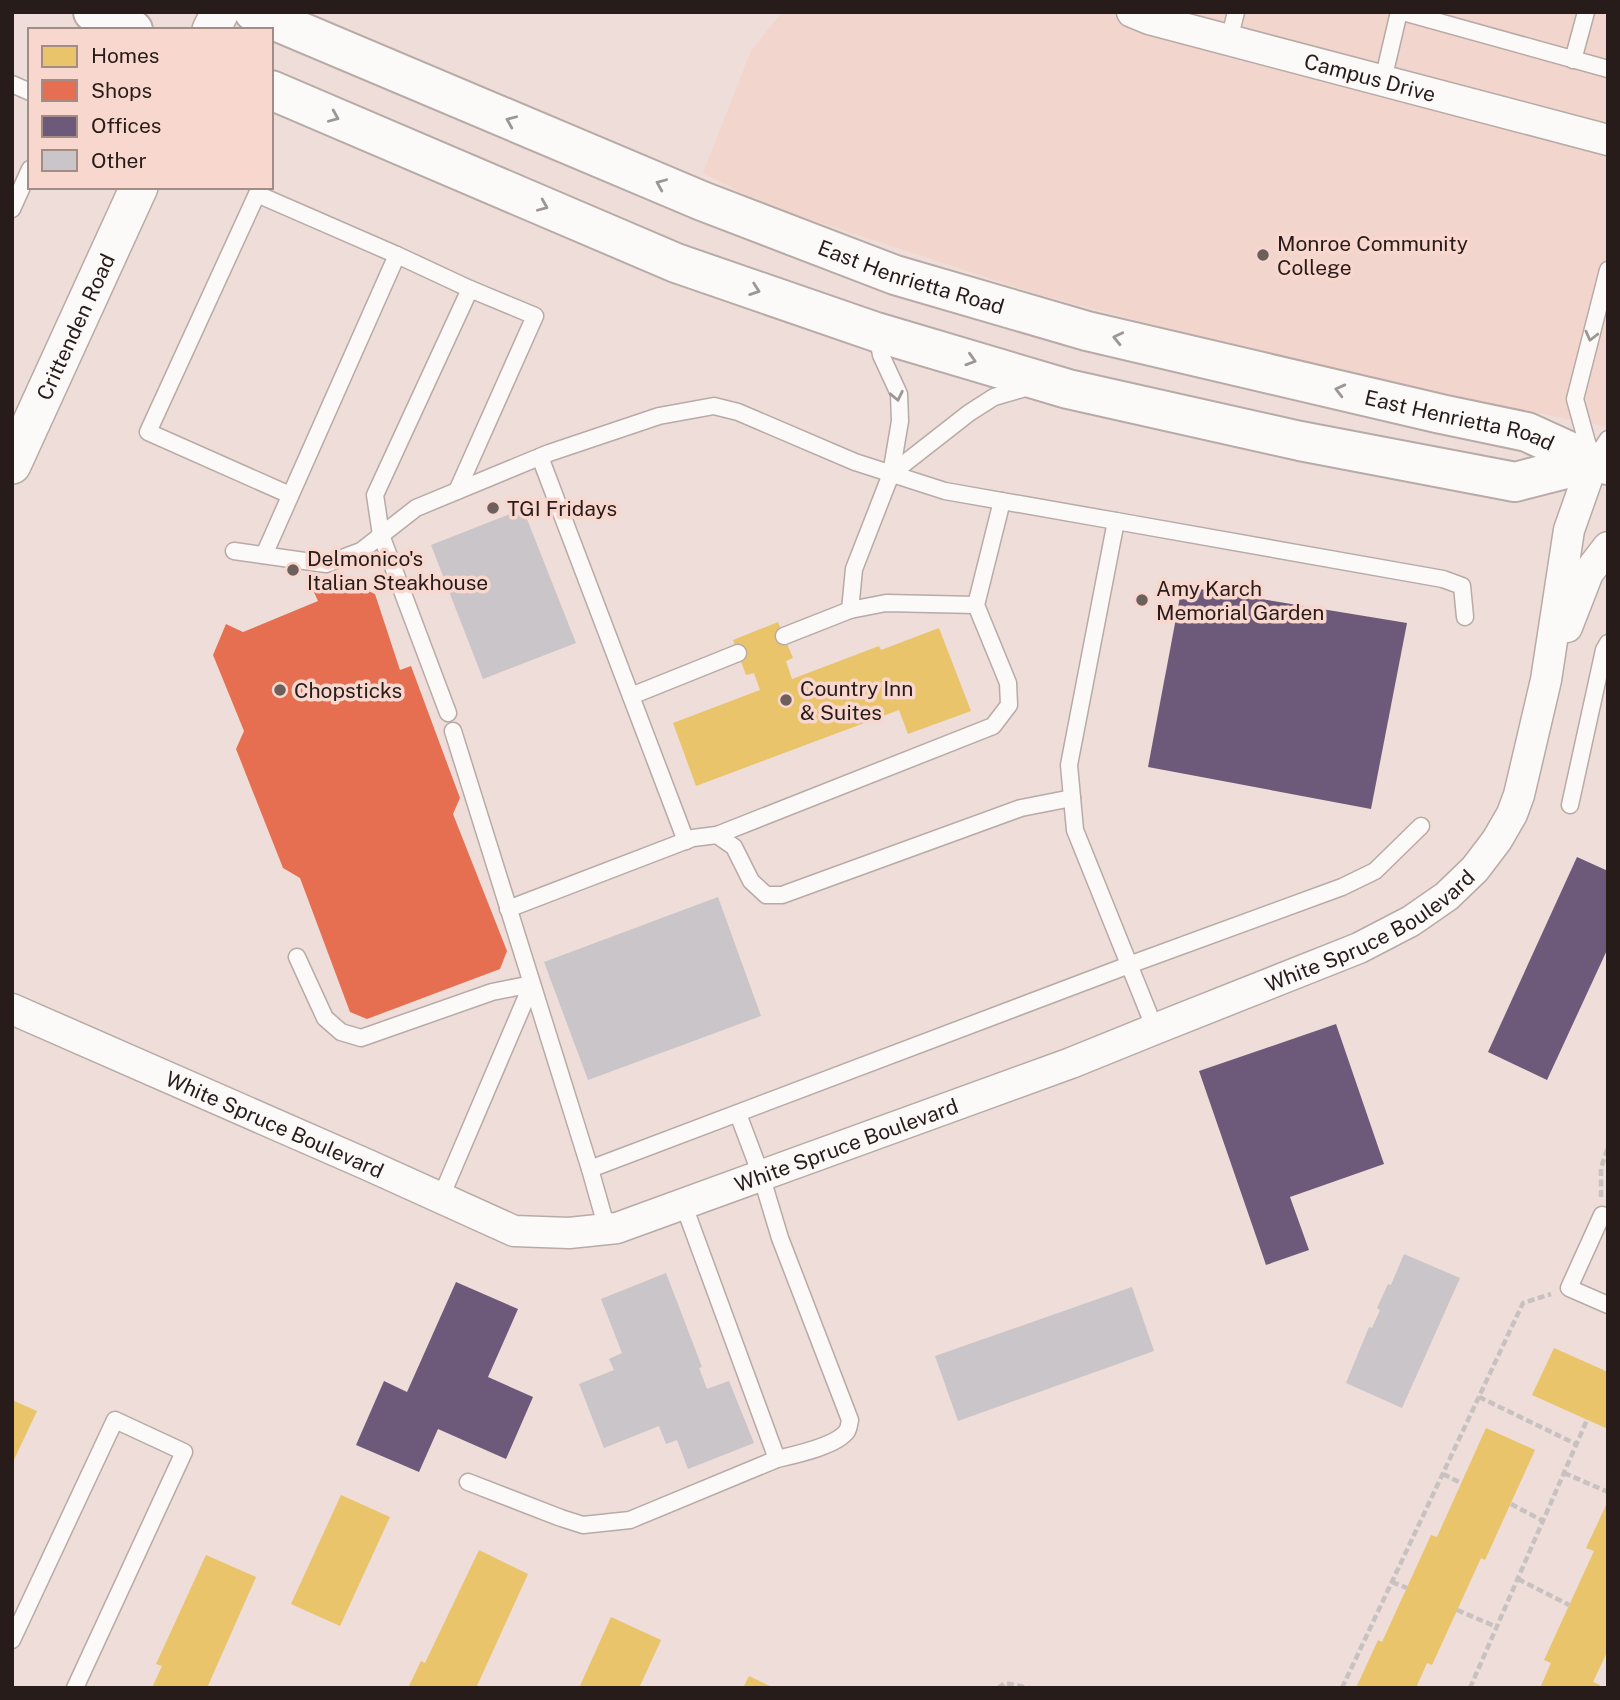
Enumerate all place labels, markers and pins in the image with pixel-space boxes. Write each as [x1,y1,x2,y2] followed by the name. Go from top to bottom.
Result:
[1277,231,1468,280] place label: Monroe Community College
[1255,247,1271,263] marker: Monroe Community College
[507,496,617,521] place label: TGI Fridays
[485,500,501,516] marker: TGI Fridays
[307,546,488,595] place label: Delmonico's Italian Steakhouse
[285,562,301,578] marker: Delmonico's Italian Steakhouse
[1156,576,1324,625] place label: Amy Karch Memorial Garden
[1134,592,1150,608] marker: Amy Karch Memorial Garden
[800,676,913,725] place label: Country Inn & Suites
[294,678,402,703] place label: Chopsticks
[272,682,288,698] marker: Chopsticks
[778,692,794,708] marker: Country Inn & Suites

